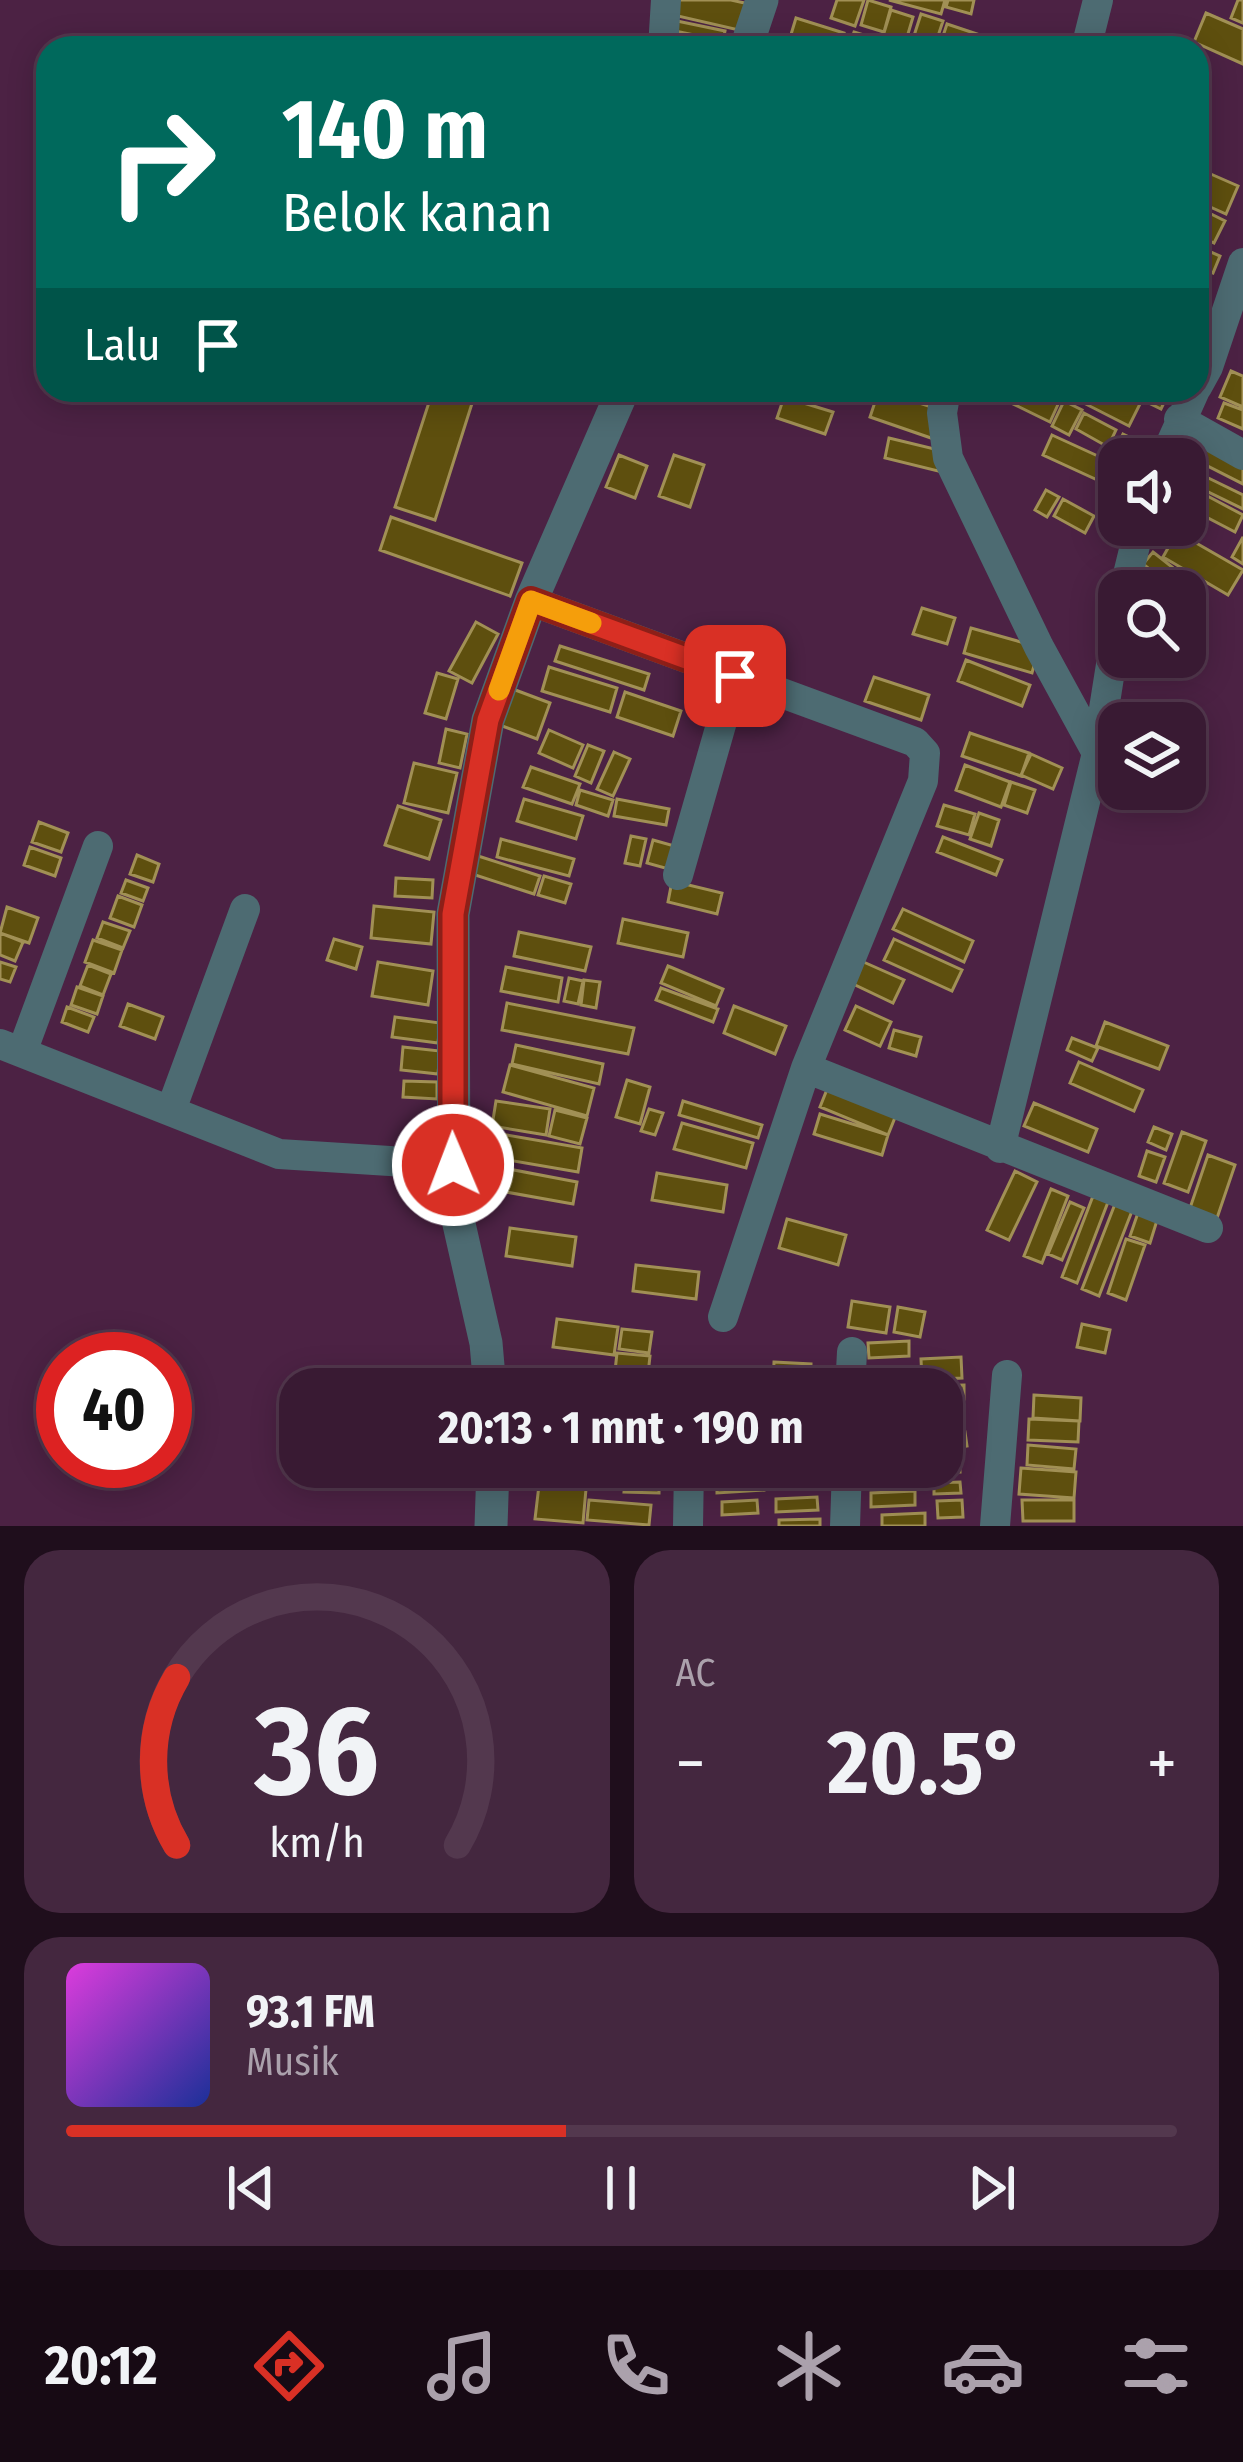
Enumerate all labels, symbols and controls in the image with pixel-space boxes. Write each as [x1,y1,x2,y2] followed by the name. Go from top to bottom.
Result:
[282,79,488,180] text: 140 m
[84,84,240,240] icon: right
[282,181,553,245] text: Belok kanan
[185,312,251,378] icon: arrive
[84,318,161,372] text: Lalu
[1098,438,1206,810] map controls
[1098,438,1206,546] button: sound
[1098,570,1206,678] button: search
[684,625,786,727] pin
[702,643,768,709] icon: arrive
[1098,702,1206,810] button: layers
[390,1102,516,1228] position arrow
[36,1332,192,1488] speed limit sign: 40
[438,1401,804,1455] text: 20:13 · 1 mnt · 190 m
[676,1650,715,1696] text: AC
[254,1677,379,1827] text: 36
[827,1709,1025,1817] text: 20.5°
[676,1724,705,1803] text: −
[1147,1724,1177,1803] text: +
[269,1816,365,1867] text: km/h
[246,1985,375,2039] text: 93.1 FM
[246,2039,339,2085] text: Musik
[218,2155,284,2221] icon: previous
[588,2155,654,2221] icon: pause
[959,2155,1025,2221] icon: next
[247,2324,331,2408] icon: directions
[420,2324,504,2408] icon: music
[594,2324,678,2408] icon: phone
[767,2324,851,2408] icon: climate
[941,2324,1025,2408] icon: car
[1114,2324,1198,2408] icon: filters
[45,2334,158,2398] text: 20:12

